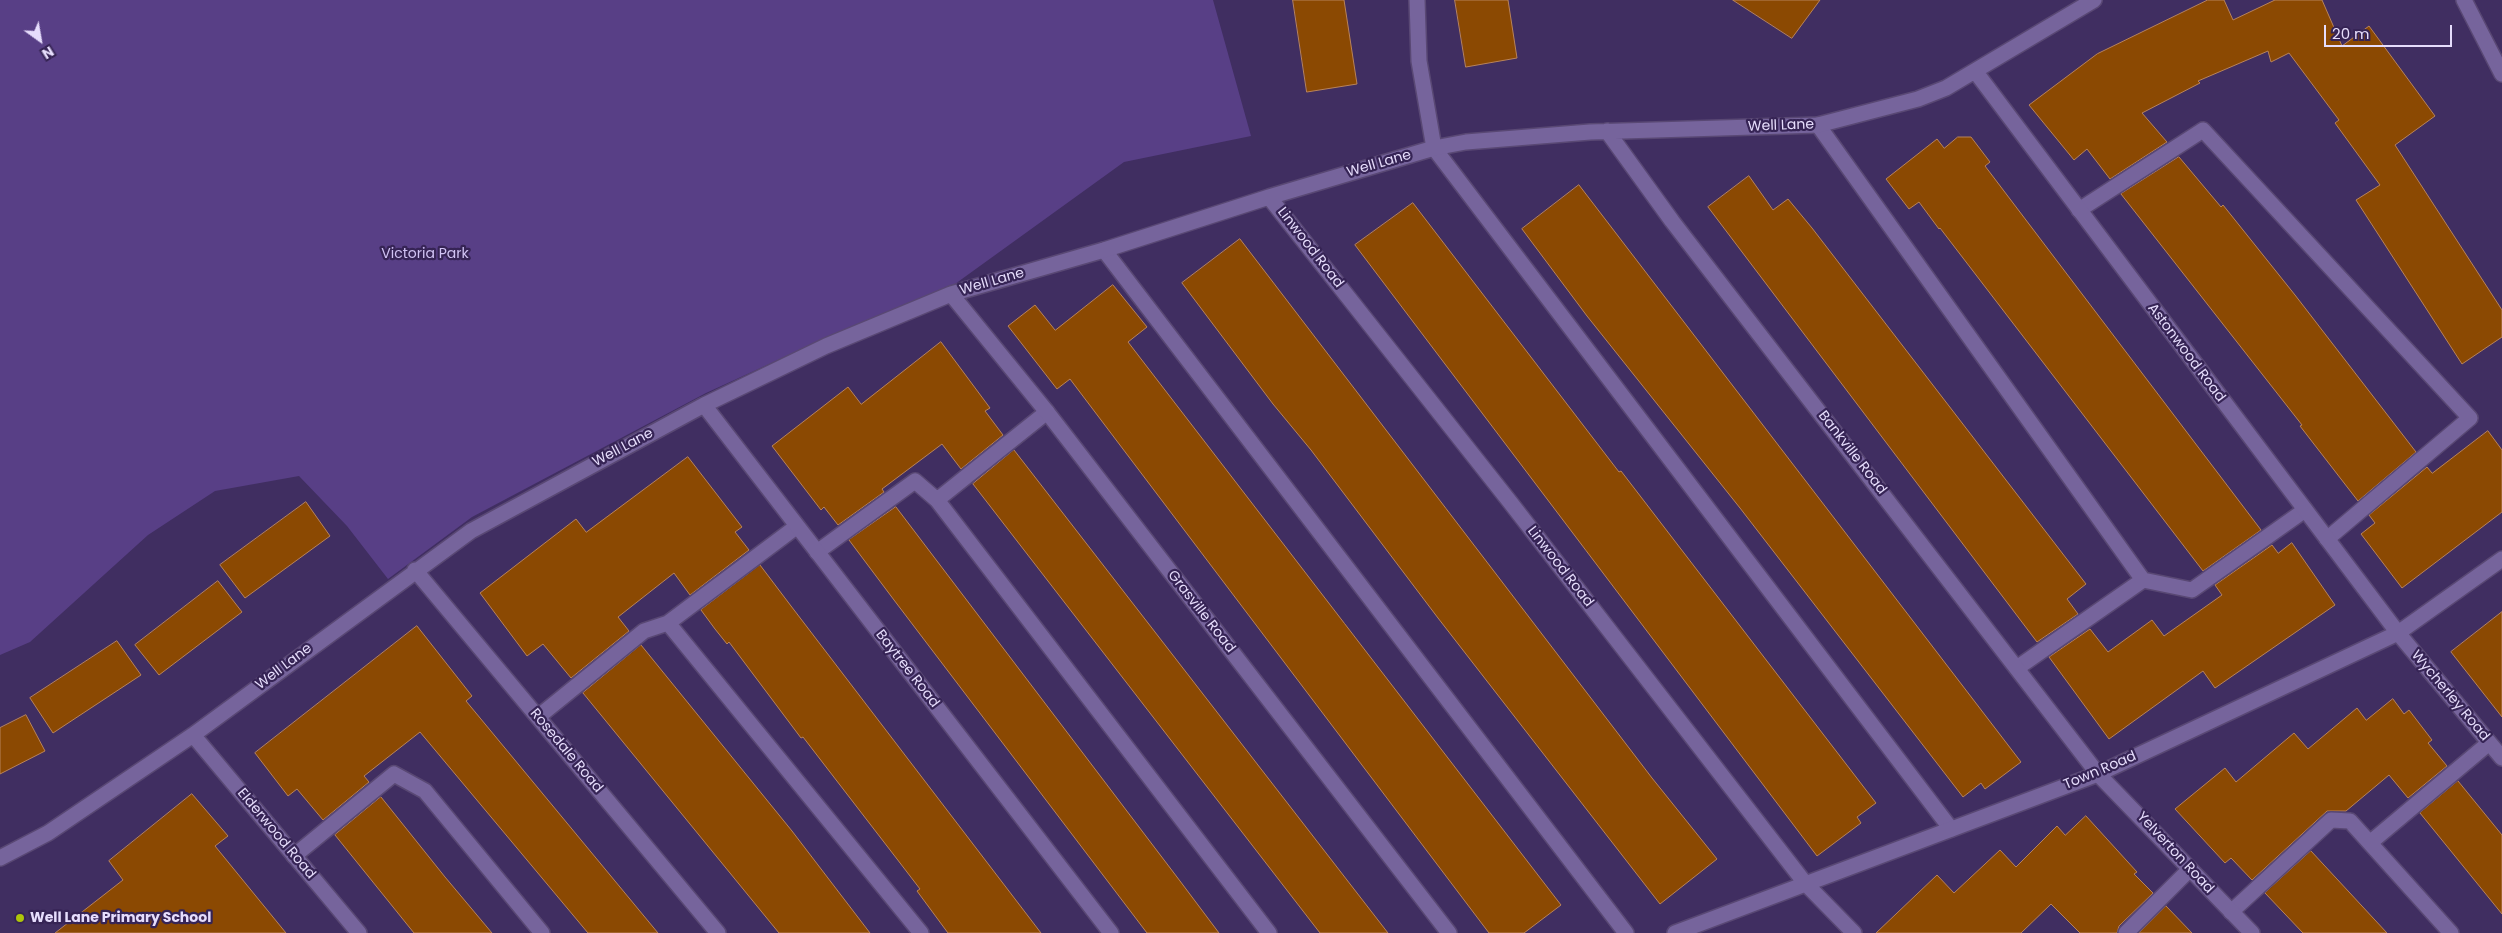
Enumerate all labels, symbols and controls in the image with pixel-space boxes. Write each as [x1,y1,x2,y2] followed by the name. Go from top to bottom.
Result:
[15,15,65,65] north arrow
[2327,15,2454,47] scale bar
[2332,23,2370,44] text: 20 m
[38,41,58,64] text: N
[1748,116,1814,136] street label: Well Lane
[1345,147,1413,181] street label: Well Lane
[1273,204,1347,292] street label: Linwood Road
[381,246,469,262] park label: Victoria Park
[958,265,1026,299] street label: Well Lane
[2144,301,2228,405] street label: Astonwood Road
[1814,408,1890,498] street label: Bankville Road
[590,425,656,471] street label: Well Lane
[1523,523,1597,611] street label: Linwood Road
[1164,567,1238,657] street label: Grasville Road
[872,627,942,711] street label: Baytree Road
[253,640,315,694] street label: Well Lane
[2407,647,2493,745] street label: Wycherley Road
[526,706,606,796] street label: Rosedale Road
[2061,748,2139,794] street label: Town Road
[233,785,319,883] street label: Elderwood Road
[2133,809,2217,897] street label: Yelverton Road
[30,910,211,926] place label: Well Lane Primary School
[14,912,26,924] marker: Well Lane Primary School

